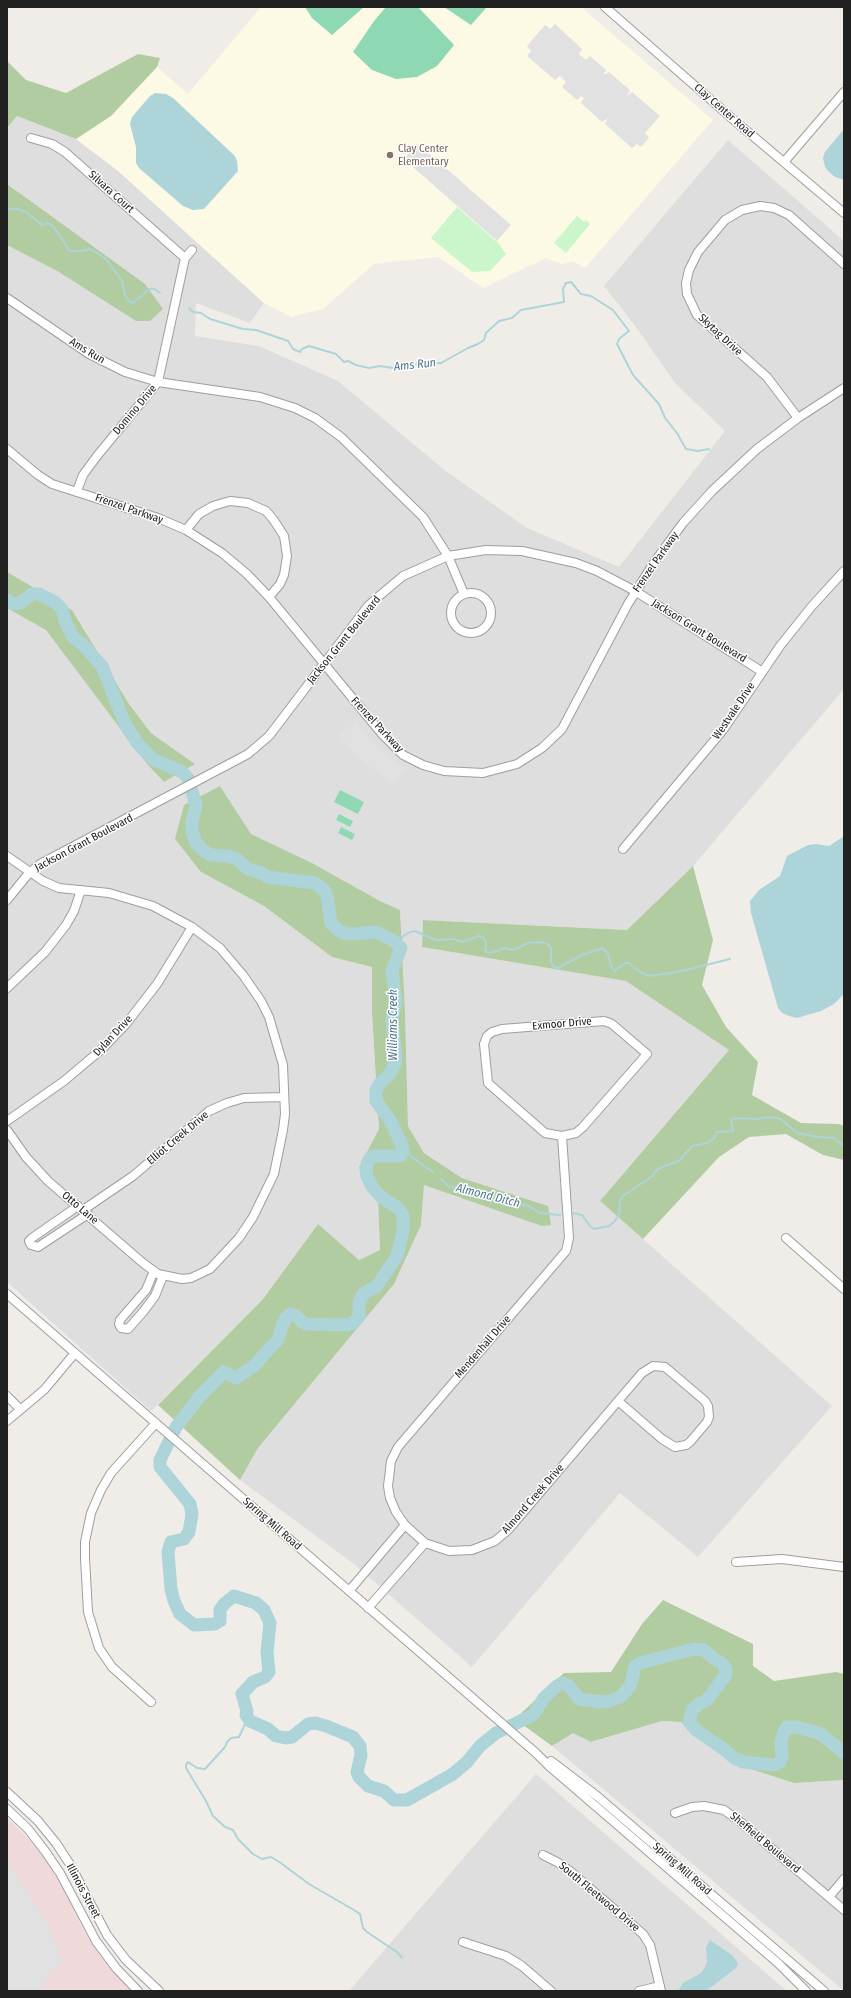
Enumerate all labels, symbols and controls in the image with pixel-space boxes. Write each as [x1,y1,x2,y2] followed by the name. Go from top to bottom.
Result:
[691,81,757,141] street label: Clay Center Road
[398,142,449,168] place label: Clay Center Elementary
[385,150,395,160] marker: Clay Center Elementary
[85,168,137,216] street label: Silvara Court
[695,311,745,359] street label: Skytag Drive
[67,335,107,367] street label: Ams Run
[393,356,437,374] water label: Ams Run
[110,382,160,438] street label: Domino Drive
[93,491,165,527] street label: Frenzel Parkway
[630,529,682,595] street label: Frenzel Parkway
[304,593,384,687] street label: Jackson Grant Boulevard
[649,596,749,666] street label: Jackson Grant Boulevard
[710,680,758,742] street label: Westvale Drive
[348,694,406,756] street label: Frenzel Parkway
[33,811,135,875] street label: Jackson Grant Boulevard
[387,989,401,1061] water label: Williams Creek
[91,1013,135,1059] street label: Dylan Drive
[532,1015,592,1033] street label: Exmoor Drive
[144,1108,212,1168] street label: Elliot Creek Drive
[455,1181,521,1211] water label: Almond Ditch
[59,1189,101,1227] street label: Otto Lane
[452,1313,514,1381] street label: Mendenhall Drive
[499,1461,567,1537] street label: Almond Creek Drive
[240,1495,304,1553] street label: Spring Mill Road
[727,1810,803,1876] street label: Sheffield Boulevard
[650,1840,714,1898] street label: Spring Mill Road
[556,1859,642,1935] street label: South Fleetwood Drive
[63,1861,103,1921] street label: Illinois Street

